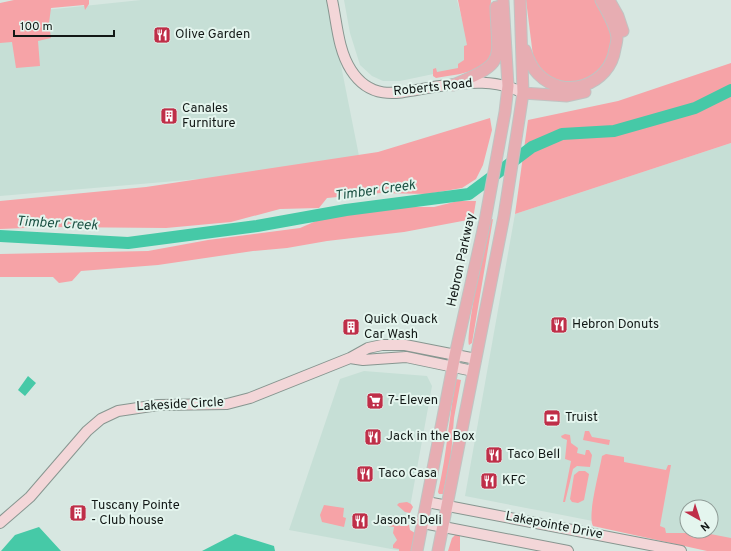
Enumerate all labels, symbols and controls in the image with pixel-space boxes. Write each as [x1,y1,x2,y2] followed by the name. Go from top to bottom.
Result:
[14,12,114,38] scale bar
[20,19,53,35] text: 100 m
[152,25,172,45] restaurant icon: Olive Garden
[175,27,250,43] place label: Olive Garden
[393,76,473,100] street label: Roberts Road
[182,101,236,132] place label: Canales Furniture
[159,106,179,126] building icon: Canales Furniture
[333,177,417,205] water label: Timber Creek
[444,212,480,308] street label: Hebron Parkway
[16,213,99,235] water label: Timber Creek
[364,312,438,343] place label: Quick Quack Car Wash
[549,315,569,335] restaurant icon: Hebron Donuts
[341,317,361,337] building icon: Quick Quack Car Wash
[572,317,659,333] place label: Hebron Donuts
[365,391,385,411] supermarket icon: 7-Eleven
[388,393,438,409] place label: 7-Eleven
[136,395,224,415] street label: Lakeside Circle
[542,408,562,428] bank icon: Truist
[565,410,598,426] place label: Truist
[363,427,383,447] restaurant icon: Jack in the Box
[386,429,475,445] place label: Jack in the Box
[484,445,504,465] restaurant icon: Taco Bell
[507,447,560,463] place label: Taco Bell
[355,464,375,484] restaurant icon: Taco Casa
[378,466,437,482] place label: Taco Casa
[479,471,499,491] restaurant icon: KFC
[502,473,526,489] place label: KFC
[91,498,180,529] place label: Tuscany Pointe - Club house
[679,499,719,539] north arrow
[68,503,88,523] building icon: Tuscany Pointe - Club house
[504,509,604,543] street label: Lakepointe Drive
[350,511,370,531] restaurant icon: Jason's Deli
[373,513,442,529] place label: Jason's Deli
[697,518,712,534] text: N

